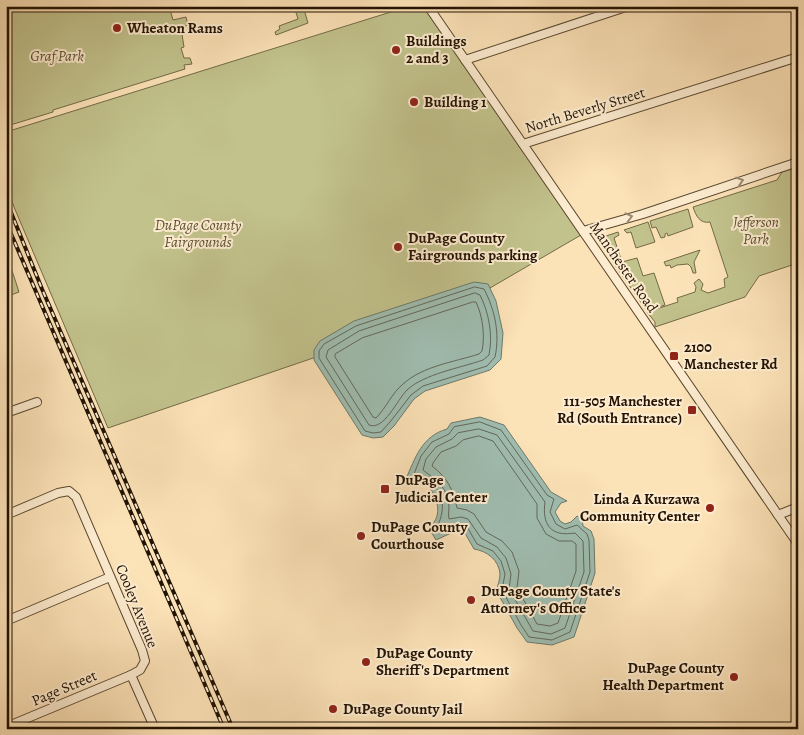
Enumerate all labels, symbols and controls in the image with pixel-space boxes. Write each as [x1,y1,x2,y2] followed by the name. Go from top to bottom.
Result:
[126,18,223,38] place label: Wheaton Rams
[111,22,123,34] marker: Wheaton Rams
[406,31,467,68] place label: Buildings 2 and 3
[390,44,402,56] marker: Buildings 2 and 3
[30,46,84,66] park label: Graf Park
[523,82,647,138] street label: North Beverly Street
[424,92,487,112] place label: Building 1
[408,96,420,108] marker: Building 1
[735,176,744,186] one-way arrow
[625,212,634,223] one-way arrow
[732,212,779,249] park label: Jefferson Park
[155,215,242,252] park label: DuPage County Fairgrounds
[585,218,663,317] street label: Manchester Road
[408,228,538,265] place label: DuPage County Fairgrounds parking
[392,241,404,253] marker: DuPage County Fairgrounds parking
[684,337,779,374] place label: 2100 Manchester Rd
[668,350,680,362] marker: 2100 Manchester Rd
[557,391,682,428] place label: 111-505 Manchester Rd (South Entrance)
[686,404,698,416] marker: 111-505 Manchester Rd (South Entrance)
[395,470,487,507] place label: DuPage Judicial Center
[379,483,391,495] marker: DuPage Judicial Center
[580,489,701,526] place label: Linda A Kurzawa Community Center
[704,502,716,514] marker: Linda A Kurzawa Community Center
[371,517,469,554] place label: DuPage County Courthouse
[355,530,367,542] marker: DuPage County Courthouse
[111,561,163,651] street label: Cooley Avenue
[480,581,621,618] place label: DuPage County State's Attorney's Office
[465,594,477,606] marker: DuPage County State's Attorney's Office
[376,643,509,680] place label: DuPage County Sheriff's Department
[360,656,372,668] marker: DuPage County Sheriff's Department
[603,658,725,695] place label: DuPage County Health Department
[28,665,100,711] street label: Page Street
[728,671,740,683] marker: DuPage County Health Department
[343,699,462,719] place label: DuPage County Jail
[327,703,339,715] marker: DuPage County Jail

